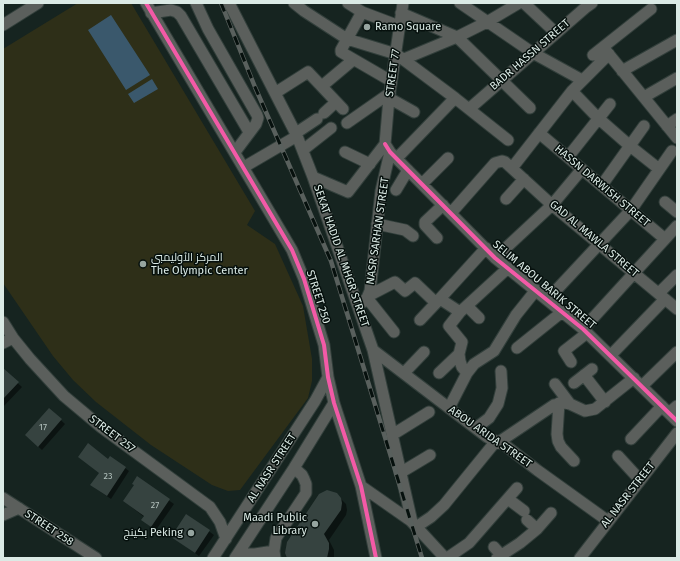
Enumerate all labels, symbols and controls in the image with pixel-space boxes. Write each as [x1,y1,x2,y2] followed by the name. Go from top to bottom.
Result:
[487,17,573,93] street label: BADR HASSN STREET
[375,20,441,34] place label: Ramo Square
[362,22,372,32] marker: Ramo Square
[383,48,403,98] street label: STREET 77
[552,142,652,230] street label: HASSN DARWISH STREET
[364,177,392,285] street label: NASR SARHAN STREET
[310,183,372,329] street label: SEKAT HADID AL MHGR STREET
[547,198,641,280] street label: GAD AL MAWLA STREET
[490,238,598,332] street label: SELIM ABOU BARIK STREET
[151,251,248,277] place label: المركز الأوليمبى The Olympic Center
[138,259,148,269] marker: المركز الأوليمبى The Olympic Center
[303,269,333,325] street label: STREET 250
[446,403,534,471] street label: ABOU ARIDA STREET
[86,412,138,456] street label: STREET 257
[39,422,47,432] house number: 17
[245,431,299,505] street label: AL NASR STREET
[598,460,658,530] street label: AL NASR STREET
[104,471,112,481] house number: 23
[151,500,159,510] house number: 27
[22,507,76,549] street label: STREET 258
[243,511,307,537] place label: Maadi Public Library
[310,519,320,529] marker: Maadi Public Library
[124,526,183,540] place label: بكينج Peking
[186,528,196,538] marker: بكينج Peking

